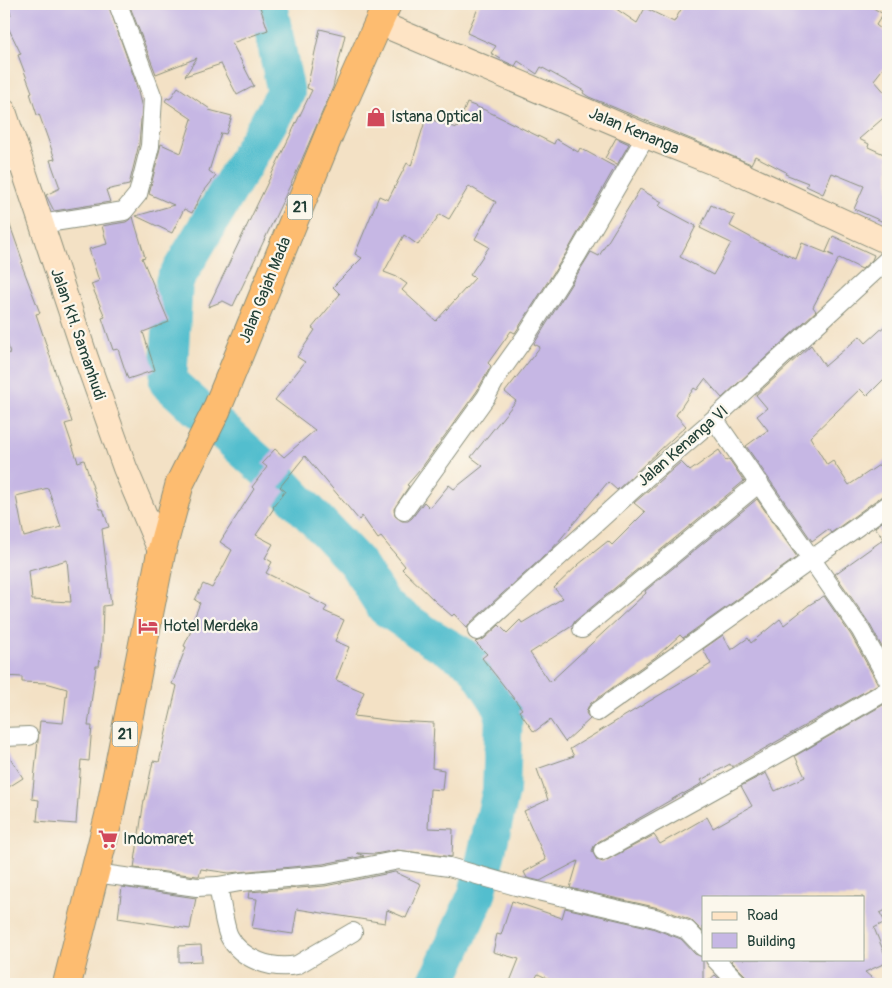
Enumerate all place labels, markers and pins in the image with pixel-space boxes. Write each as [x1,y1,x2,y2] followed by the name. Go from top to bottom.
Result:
[365,106,387,128] shop icon: Istana Optical
[391,107,482,127] place label: Istana Optical
[137,615,159,637] hotel icon: Hotel Merdeka
[163,616,258,636] place label: Hotel Merdeka
[97,828,119,850] supermarket icon: Indomaret
[123,829,194,849] place label: Indomaret

